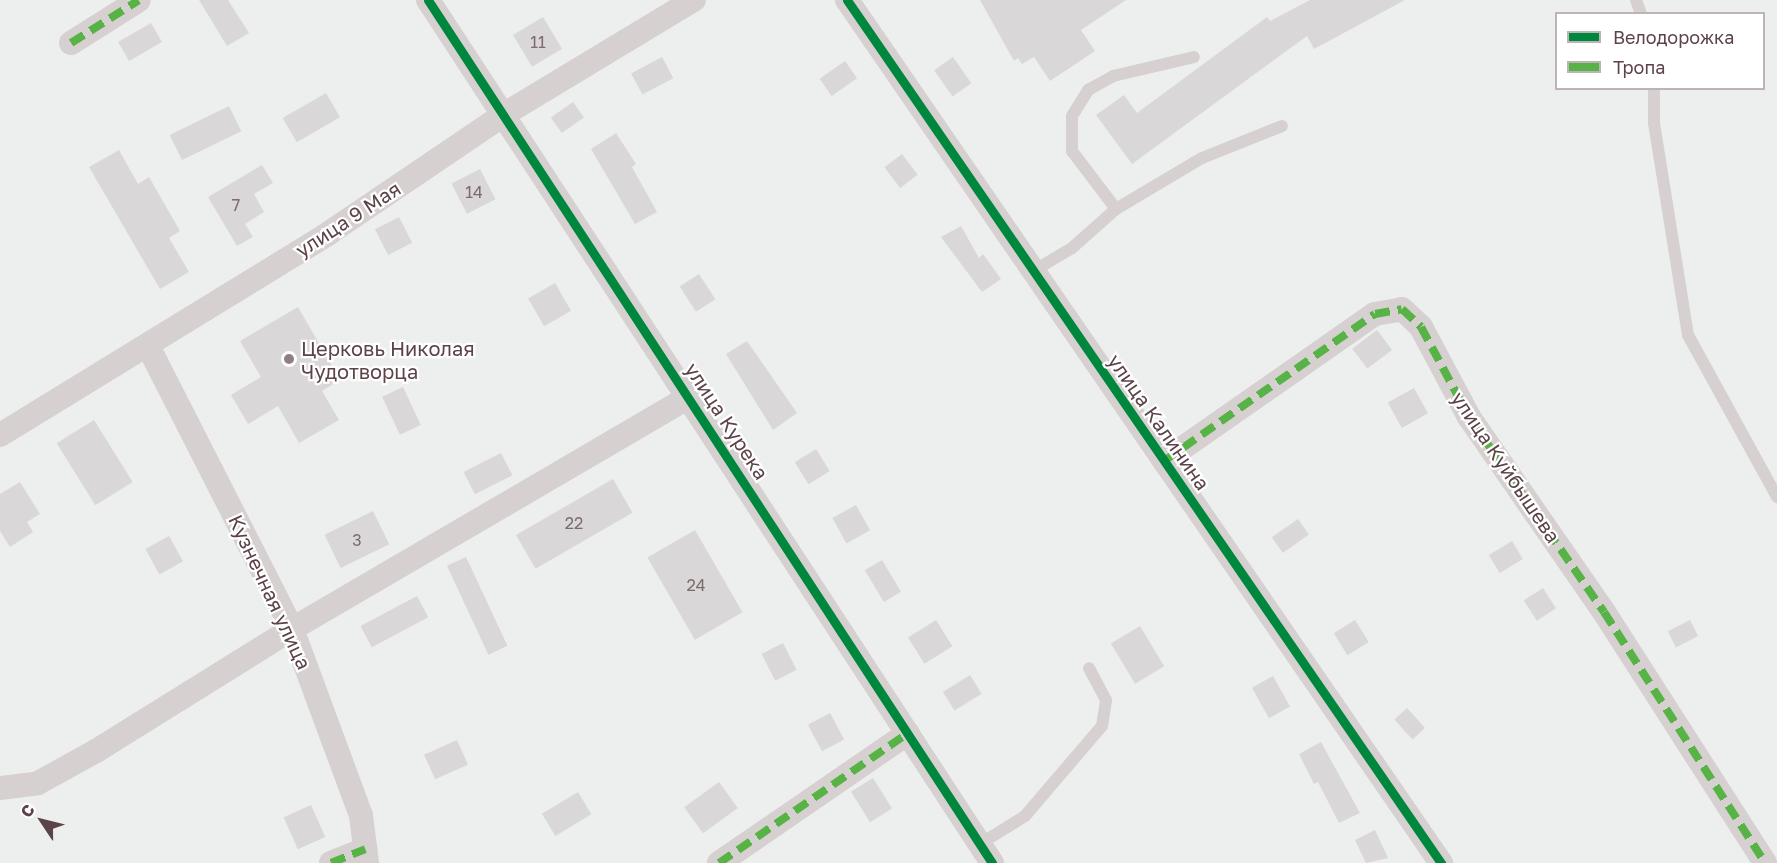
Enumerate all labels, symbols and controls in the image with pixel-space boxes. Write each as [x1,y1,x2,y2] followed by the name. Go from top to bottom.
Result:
[1555,12,1765,90] legend
[1613,26,1734,48] text: Велодорожка
[530,32,546,52] house number: 11
[1613,56,1665,78] text: Тропа
[291,176,405,262] street label: улица 9 Мая
[465,182,483,202] house number: 14
[232,195,240,215] house number: 7
[301,336,475,383] place label: Церковь Николая Чудотворца
[1103,349,1215,495] street label: улица Калинина
[282,352,296,366] marker: Церковь Николая Чудотворца
[680,358,774,484] street label: улица Курека
[1447,387,1565,547] street label: улица Куйбышева
[224,511,316,673] street label: Кузнечная улица
[565,513,583,533] house number: 22
[352,530,362,550] house number: 3
[686,575,706,595] house number: 24
[12,791,72,851] north arrow
[16,800,39,821] text: С

